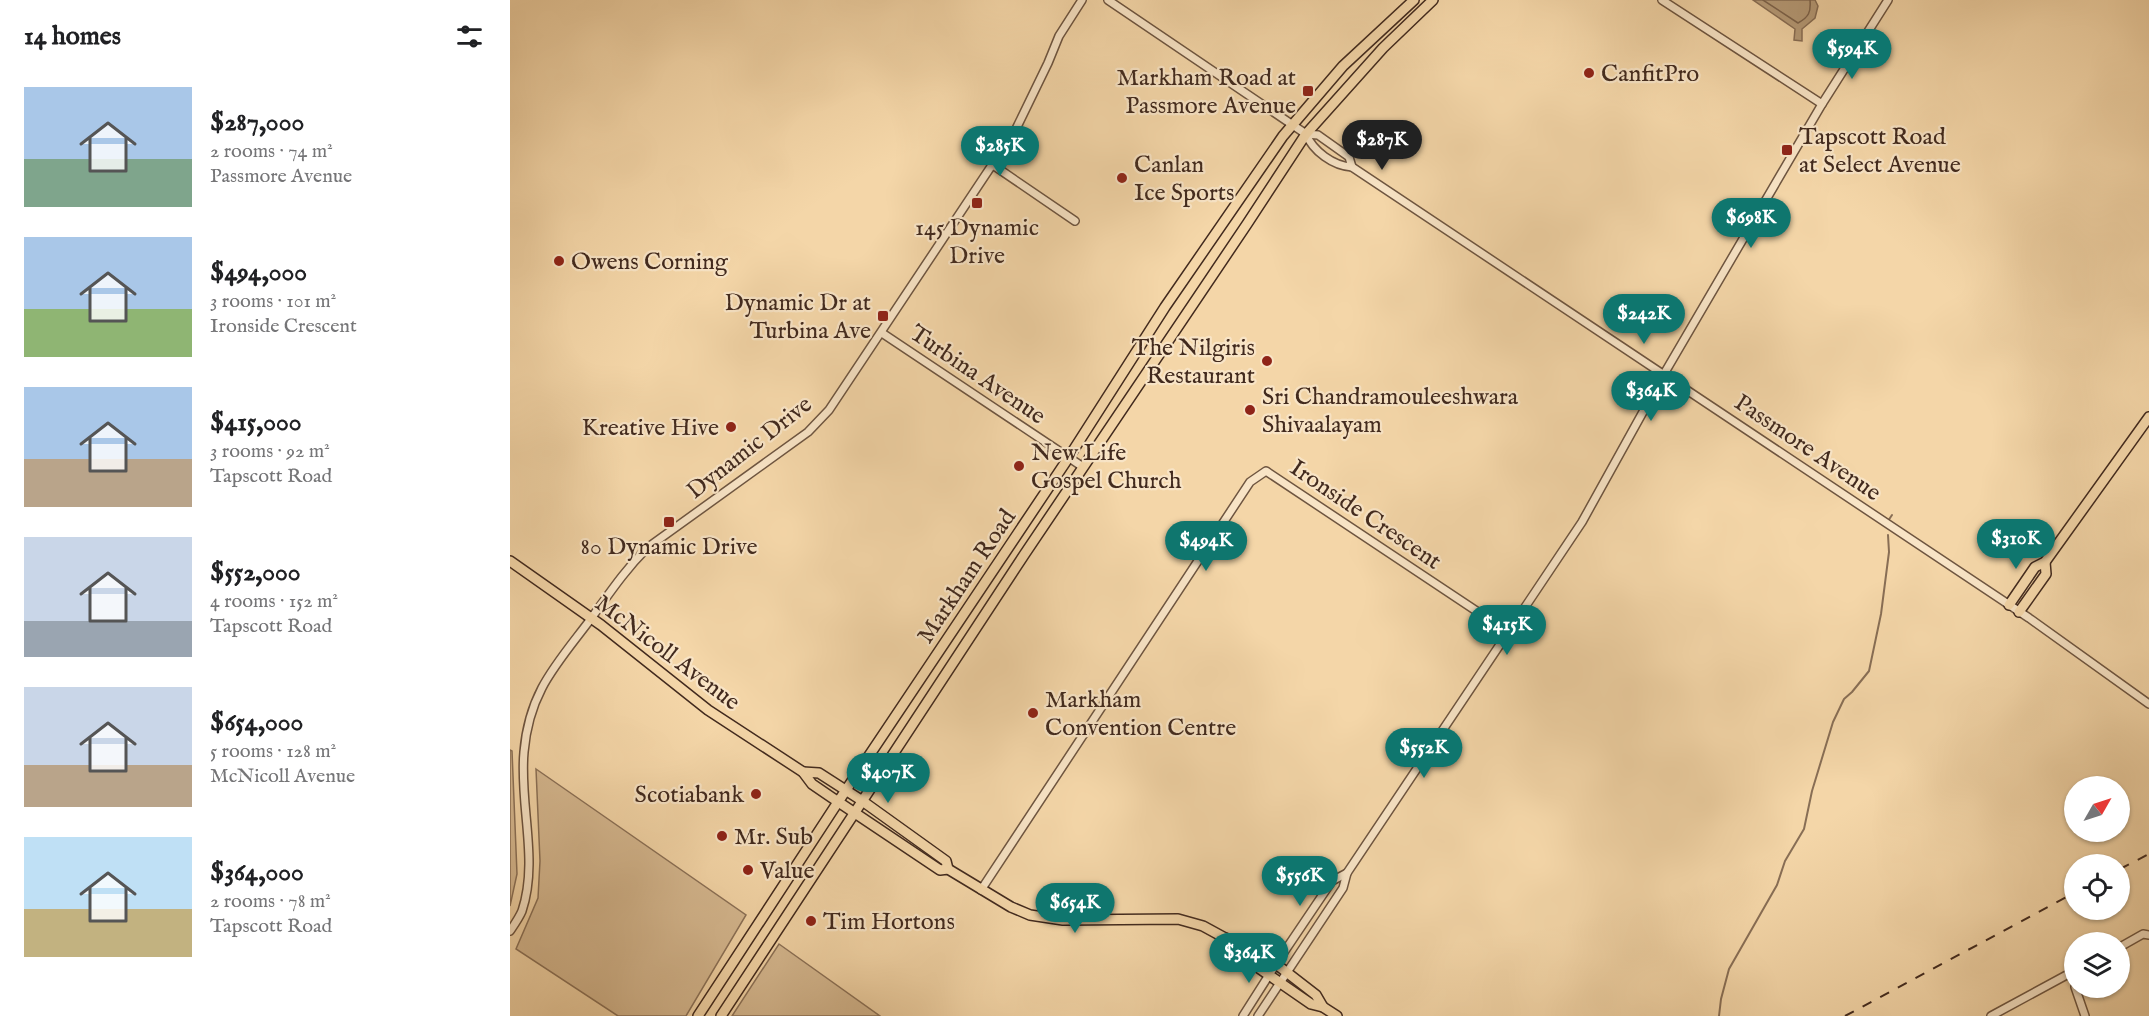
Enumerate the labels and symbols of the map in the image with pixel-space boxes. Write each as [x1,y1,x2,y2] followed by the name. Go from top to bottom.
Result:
[1810,29,1894,80] pin: $594K
[1601,59,1699,90] place label: CanfitPro
[1116,63,1296,122] place label: Markham Road at Passmore Avenue
[1582,66,1596,80] marker: CanfitPro
[1301,84,1315,98] marker: Markham Road at Passmore Avenue
[1340,120,1424,171] pin: $287K
[1799,122,1961,181] place label: Tapscott Road at Select Avenue
[958,126,1042,177] pin: $285K
[1780,143,1794,157] marker: Tapscott Road at Select Avenue
[1134,150,1234,209] place label: Canlan Ice Sports
[1115,171,1129,185] marker: Canlan Ice Sports
[970,196,984,210] marker: 145 Dynamic Drive
[1709,198,1793,249] pin: $698K
[915,213,1039,272] place label: 145 Dynamic Drive
[571,247,729,278] place label: Owens Corning
[552,254,566,268] marker: Owens Corning
[724,288,871,347] place label: Dynamic Dr at Turbina Ave
[1602,294,1686,345] pin: $242K
[876,309,890,323] marker: Dynamic Dr at Turbina Ave
[903,318,1051,432] street label: Turbina Avenue
[1132,333,1255,392] place label: The Nilgiris Restaurant
[1260,354,1274,368] marker: The Nilgiris Restaurant
[1609,371,1693,422] pin: $364K
[1262,382,1519,441] place label: Sri Chandramouleeshwara Shivaalayam
[1728,388,1887,509] street label: Passmore Avenue
[681,390,819,507] street label: Dynamic Drive
[1243,403,1257,417] marker: Sri Chandramouleeshwara Shivaalayam
[582,413,719,444] place label: Kreative Hive
[724,420,738,434] marker: Kreative Hive
[1031,438,1182,497] place label: New Life Gospel Church
[1283,453,1447,577] street label: Ironside Crescent
[1012,459,1026,473] marker: New Life Gospel Church
[911,503,1024,650] street label: Markham Road
[662,515,676,529] marker: 80 Dynamic Drive
[1974,519,2058,570] pin: $310K
[1164,521,1248,572] pin: $494K
[581,532,757,563] place label: 80 Dynamic Drive
[588,588,746,718] street label: McNicoll Avenue
[1465,605,1549,656] pin: $415K
[1045,685,1236,744] place label: Markham Convention Centre
[1026,706,1040,720] marker: Markham Convention Centre
[1382,728,1466,779] pin: $552K
[846,753,930,804] pin: $407K
[2064,776,2130,842] north arrow
[635,780,744,811] place label: Scotiabank
[749,787,763,801] marker: Scotiabank
[734,822,813,853] place label: Mr. Sub
[715,829,729,843] marker: Mr. Sub
[759,856,814,887] place label: Value
[1258,856,1342,907] pin: $556K
[741,863,755,877] marker: Value
[1033,883,1117,934] pin: $654K
[823,907,955,938] place label: Tim Hortons
[804,914,818,928] marker: Tim Hortons
[1207,933,1291,984] pin: $364K

